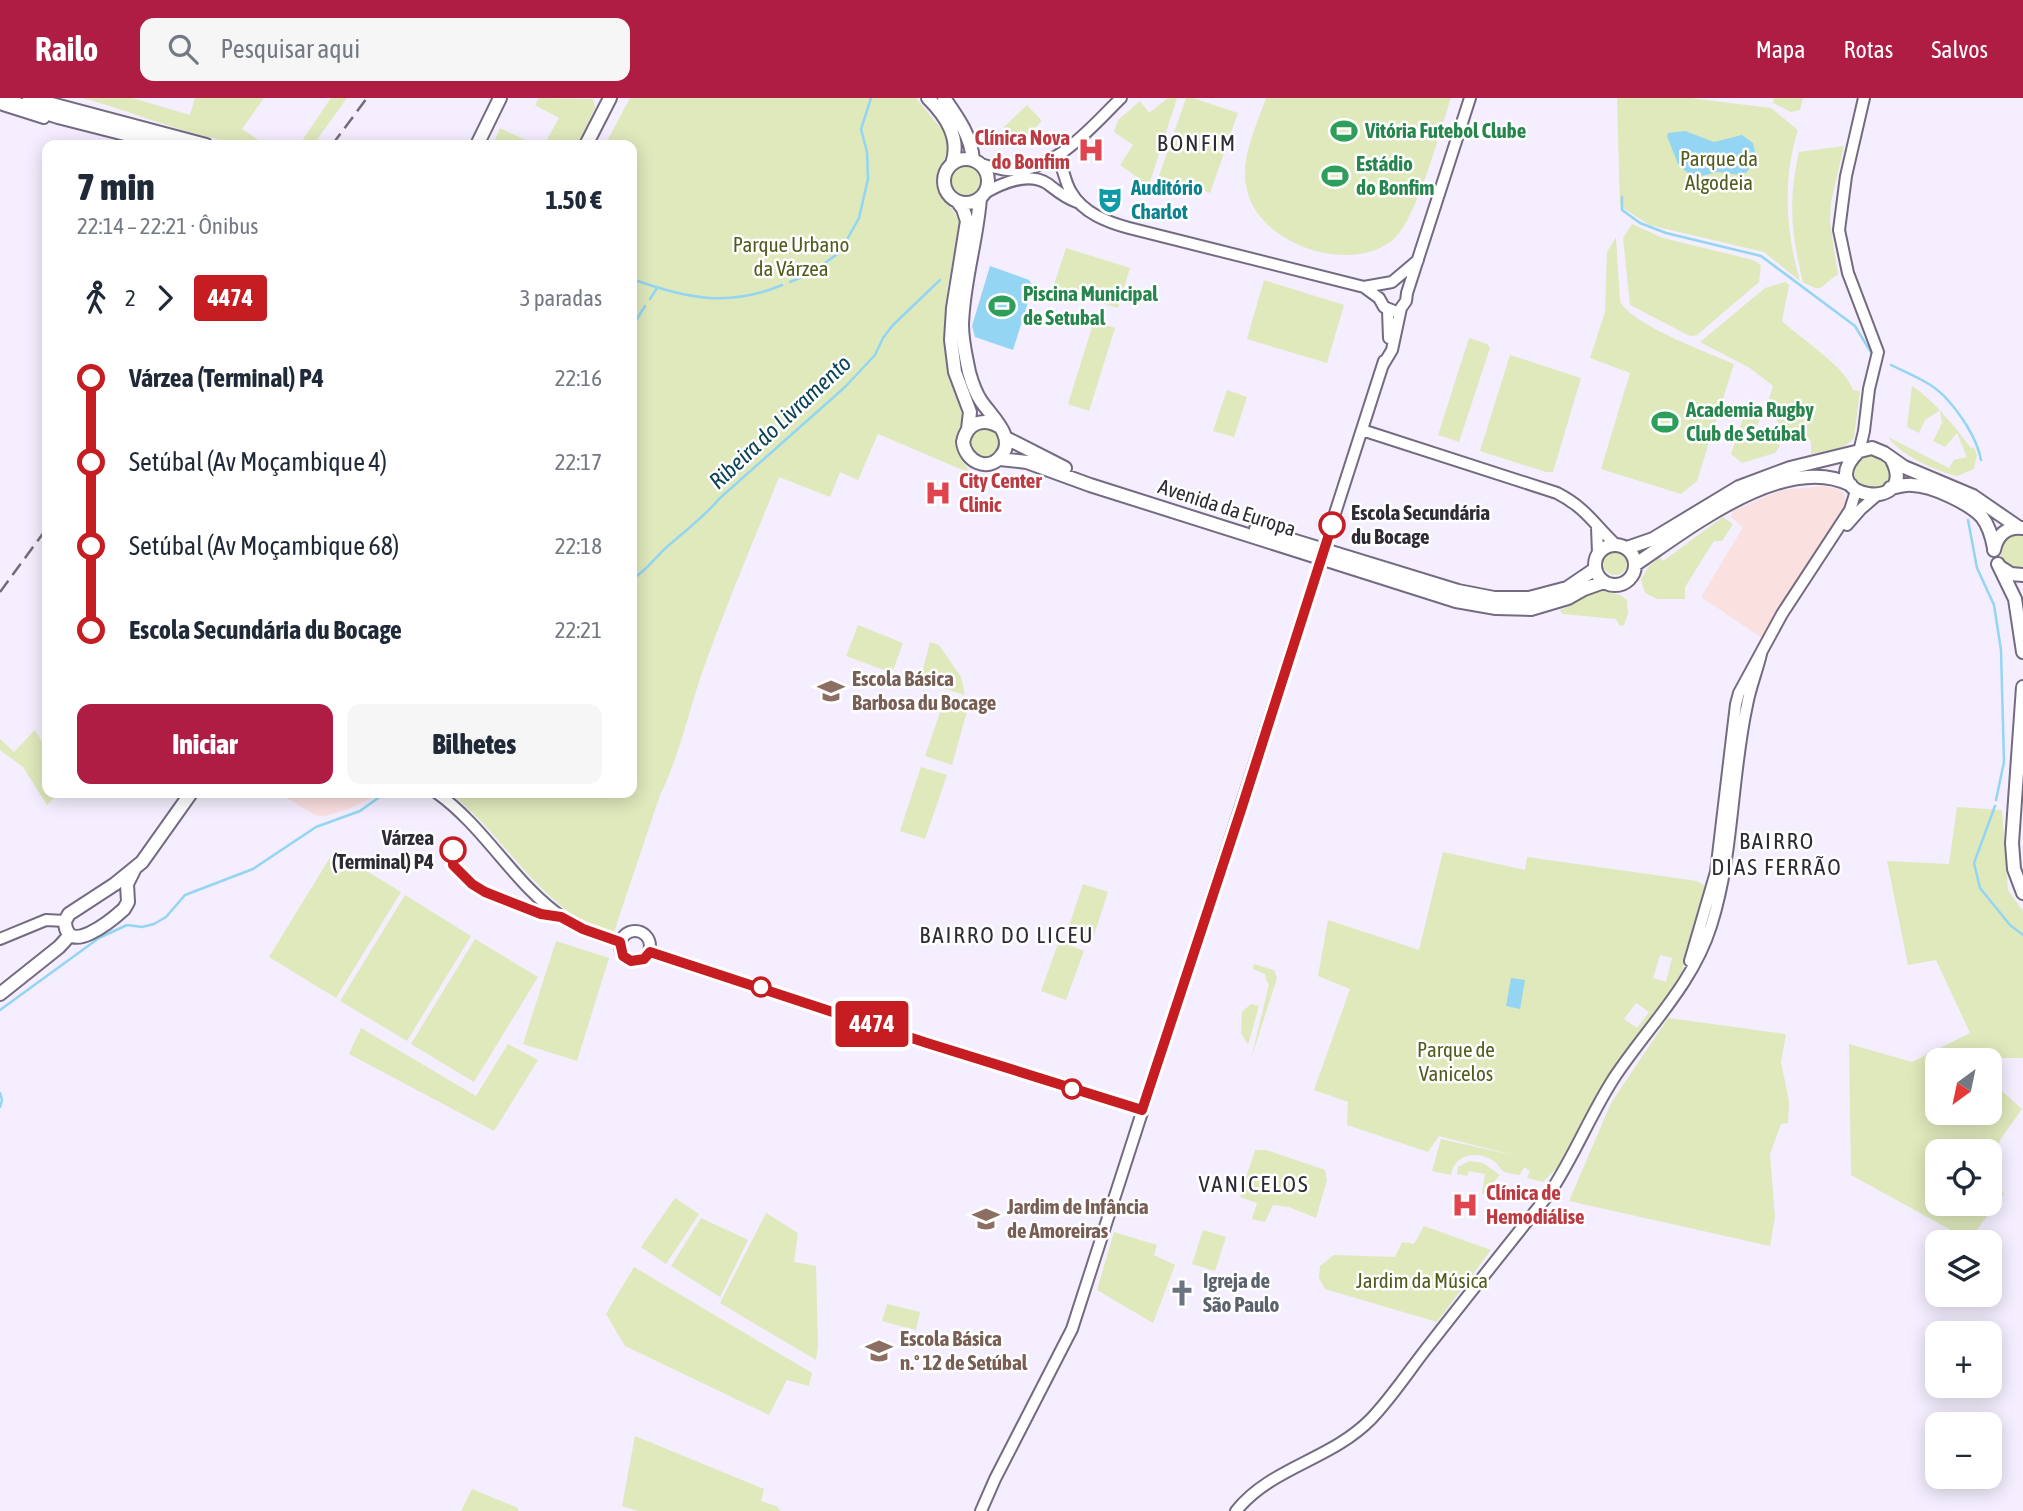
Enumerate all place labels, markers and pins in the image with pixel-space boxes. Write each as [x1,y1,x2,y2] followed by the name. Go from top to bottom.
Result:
[1329,116,1359,146] sports icon: Vitória Futebol Clube
[1364,118,1526,142] place label: Vitória Futebol Clube
[974,125,1070,173] place label: Clínica Nova do Bonfim
[1076,135,1106,165] hospital icon: Clínica Nova do Bonfim
[1356,151,1434,199] place label: Estádio do Bonfim
[1320,161,1350,191] sports icon: Estádio do Bonfim
[1130,175,1203,223] place label: Auditório Charlot
[1095,185,1125,215] theatre icon: Auditório Charlot
[1023,281,1158,329] place label: Piscina Municipal de Setubal
[987,291,1017,321] sports icon: Piscina Municipal de Setubal
[1685,397,1814,445] place label: Academia Rugby Club de Setúbal
[1650,407,1680,437] sports icon: Academia Rugby Club de Setúbal
[959,468,1042,516] place label: City Center Clinic
[923,478,953,508] hospital icon: City Center Clinic
[1351,500,1490,548] place label: Escola Secundária du Bocage
[1319,512,1345,538] marker: Escola Secundária du Bocage
[852,666,996,714] place label: Escola Básica Barbosa du Bocage
[816,676,846,706] school or university icon: Escola Básica Barbosa du Bocage
[332,825,434,873] place label: Várzea (Terminal) P4
[440,837,466,863] marker: Várzea (Terminal) P4
[751,977,771,997] unlabelled marker
[1062,1079,1082,1099] unlabelled marker
[1486,1180,1585,1228] place label: Clínica de Hemodiálise
[1450,1190,1480,1220] hospital icon: Clínica de Hemodiálise
[1006,1194,1149,1242] place label: Jardim de Infância de Amoreiras
[971,1204,1001,1234] school or university icon: Jardim de Infância de Amoreiras
[1203,1268,1279,1316] place label: Igreja de São Paulo
[1167,1278,1197,1308] church icon: Igreja de São Paulo
[900,1326,1028,1374] place label: Escola Básica n.º 12 de Setúbal
[864,1336,894,1366] school or university icon: Escola Básica n.º 12 de Setúbal

